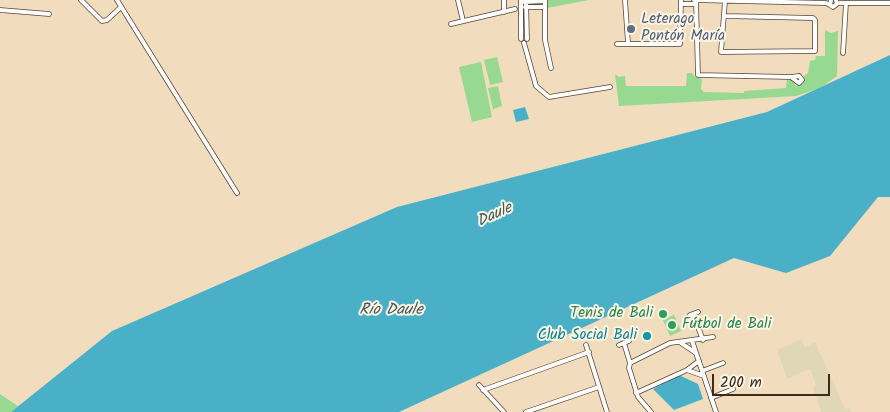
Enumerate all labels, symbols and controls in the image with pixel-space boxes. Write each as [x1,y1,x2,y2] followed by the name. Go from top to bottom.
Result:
[641,11,725,46] place label: Leterago Pontón María
[625,23,637,35] marker: Leterago Pontón María
[474,200,516,232] water label: Daule
[359,301,423,321] water label: Río Daule
[570,305,653,323] place label: Tenis de Bali
[657,308,669,320] marker: Tenis de Bali
[682,316,771,334] place label: Fútbol de Bali
[666,319,678,331] marker: Fútbol de Bali
[538,327,637,345] place label: Club Social Bali
[641,330,653,342] marker: Club Social Bali
[715,364,832,396] scale bar
[720,371,762,395] text: 200 m

